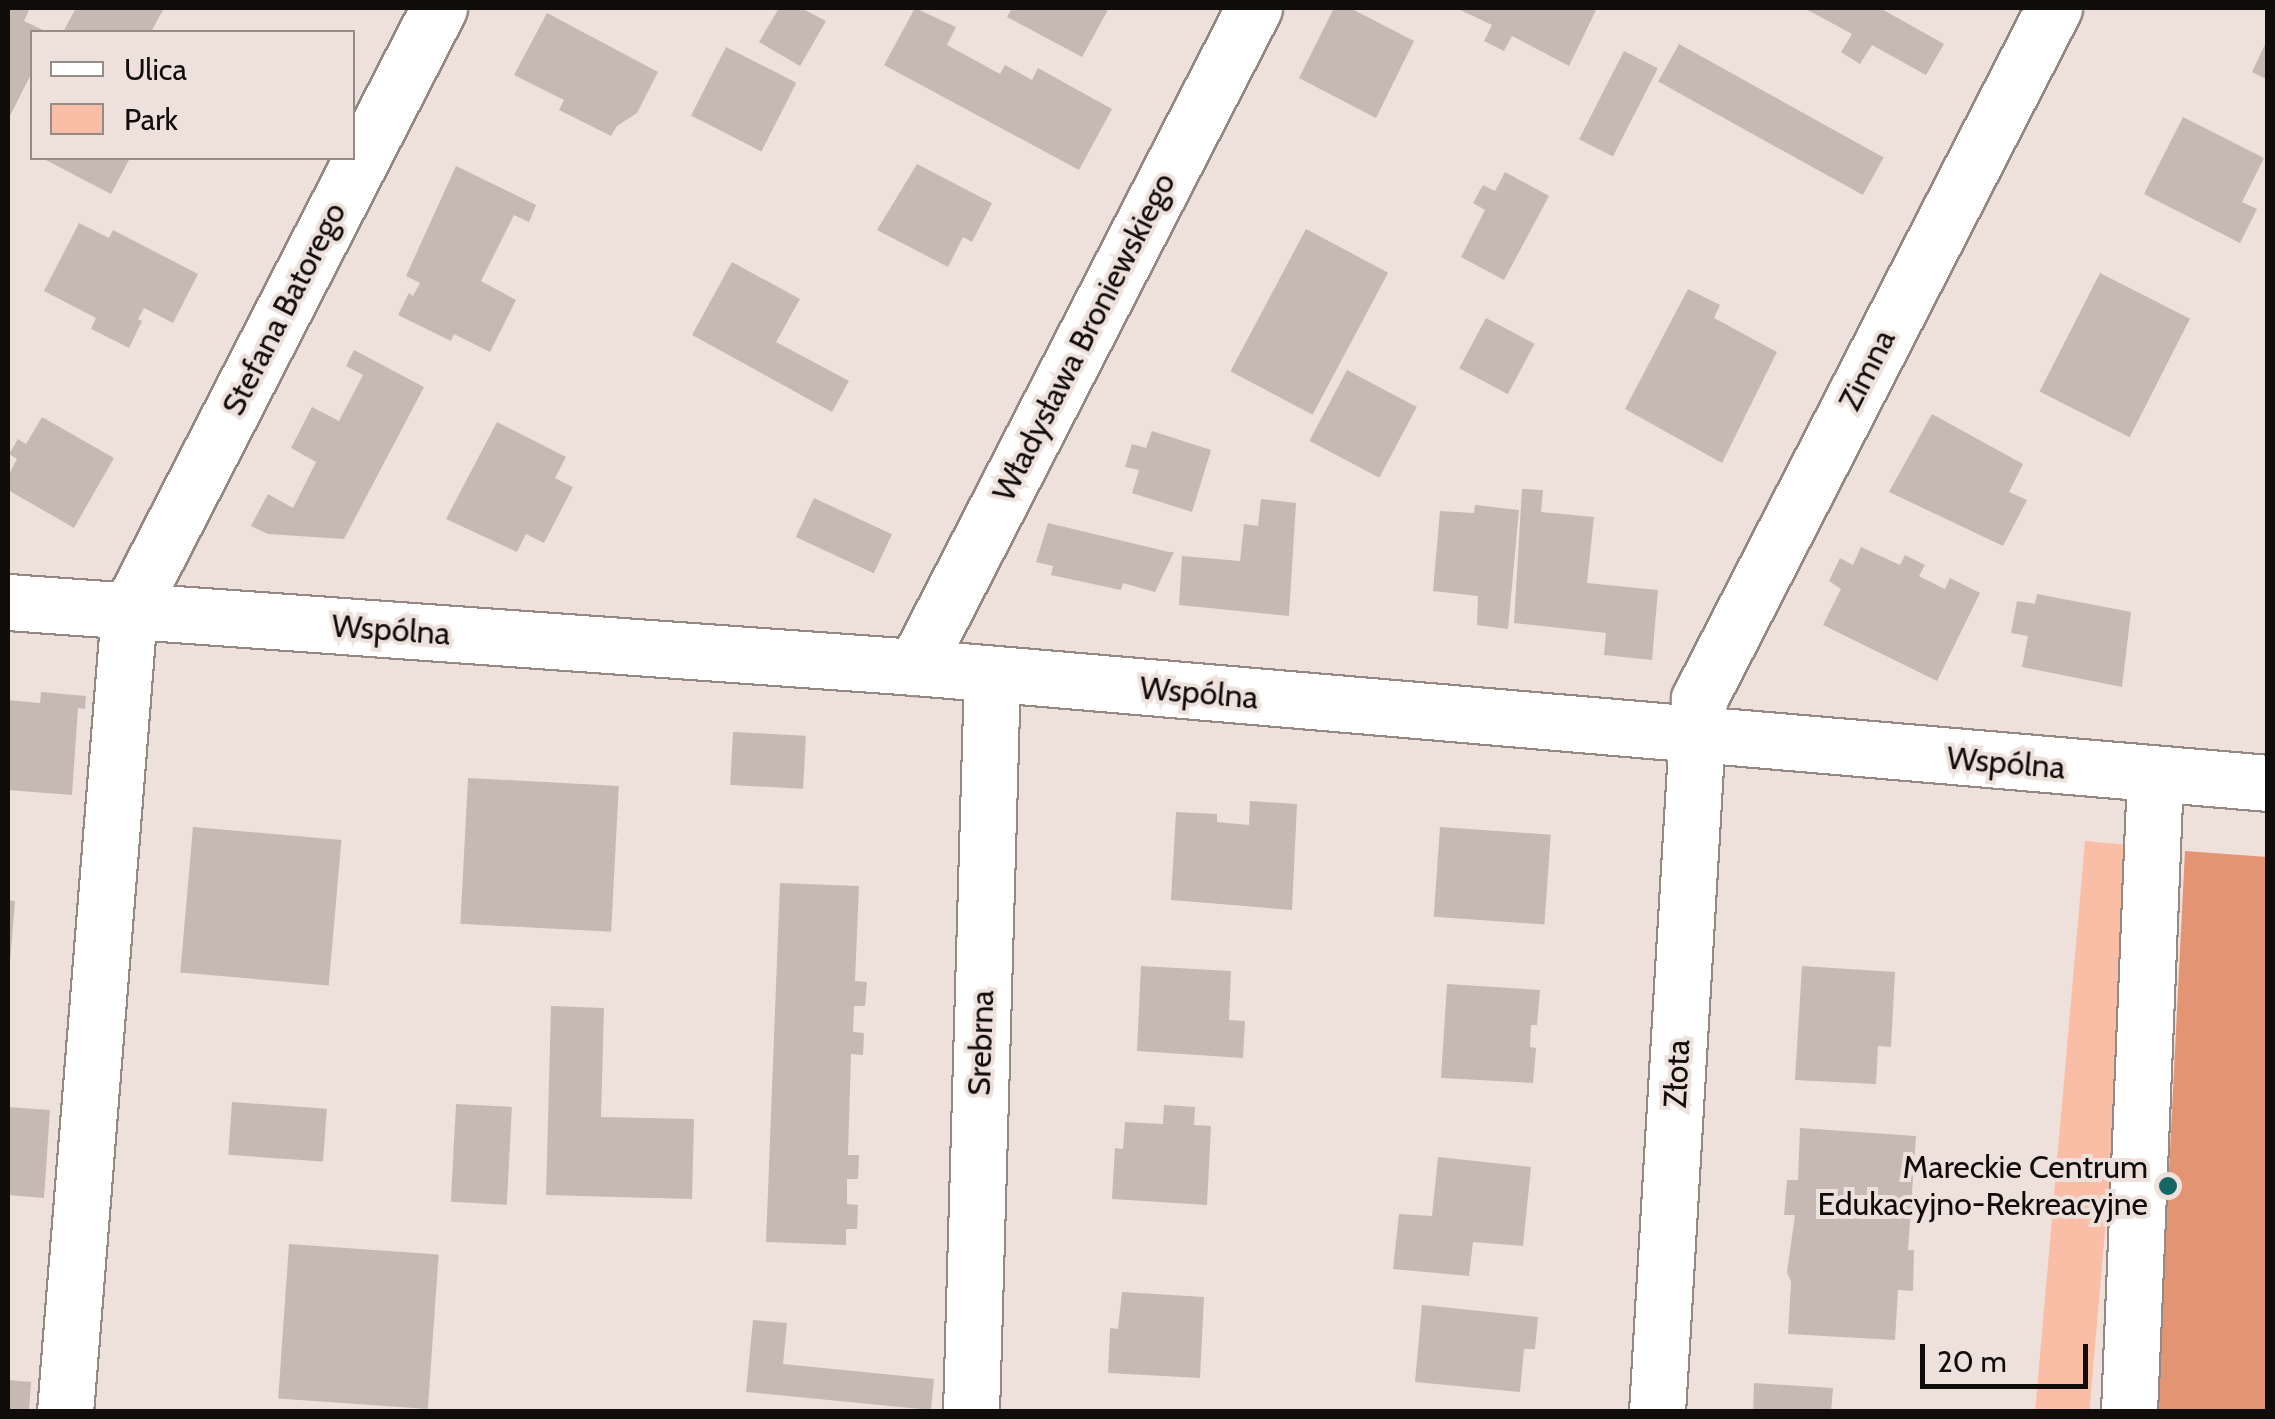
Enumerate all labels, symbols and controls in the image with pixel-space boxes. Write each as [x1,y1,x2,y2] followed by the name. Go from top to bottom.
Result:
[30,30,355,160] legend
[124,51,187,88] text: Ulica
[124,101,178,138] text: Park
[984,167,1184,507] street label: Władysława Broniewskiego
[214,196,354,422] street label: Stefana Batorego
[1830,323,1904,417] street label: Zimna
[331,607,451,653] street label: Wspólna
[1138,669,1260,717] street label: Wspólna
[1945,739,2067,787] street label: Wspólna
[960,990,1002,1096] street label: Srebrna
[1656,1039,1698,1109] street label: Złota
[1818,1149,2148,1224] place label: Mareckie Centrum Edukacyjno-Rekreacyjne
[2157,1175,2179,1197] marker: Mareckie Centrum Edukacyjno-Rekreacyjne
[1925,1324,2092,1386] scale bar
[1937,1343,2007,1380] text: 20 m

